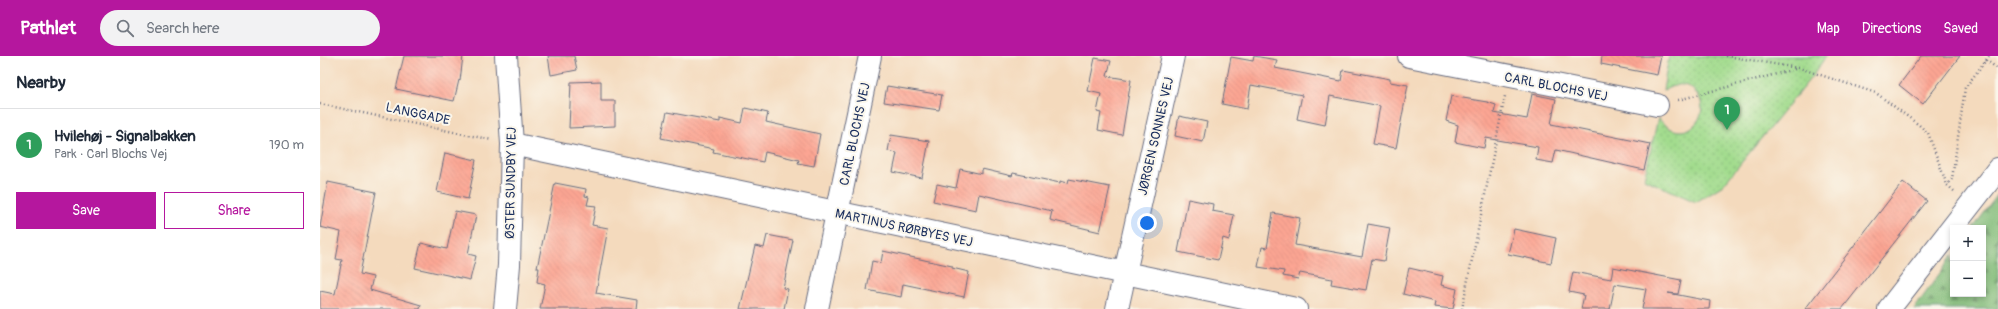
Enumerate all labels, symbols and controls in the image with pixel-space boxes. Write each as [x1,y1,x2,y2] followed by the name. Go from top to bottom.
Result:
[100,10,380,46] search box
[20,16,76,40] text: Pathlet
[114,17,136,39] icon: search
[146,19,219,38] text: Search here
[1817,20,1840,37] text: Map
[1862,20,1921,37] text: Directions
[1943,20,1978,37] text: Saved
[1503,69,1609,105] street label: CARL BLOCHS VEJ
[16,72,65,93] text: Nearby
[1135,76,1177,197] street label: JØRGEN SONNES VEJ
[836,81,874,187] street label: CARL BLOCHS VEJ
[1714,97,1740,130] pin: 1
[384,99,452,129] street label: LANGGADE
[54,127,196,146] text: Hvilehøj - Signalbakken
[502,127,520,239] street label: ØSTER SUNDBY VEJ
[26,137,32,153] text: 1
[269,137,304,153] text: 190 m
[54,146,167,162] text: Park · Carl Blochs Vej
[16,192,156,229] button: Save
[164,192,304,229] button: Share
[834,206,974,250] street label: MARTINUS RØRBYES VEJ
[1137,213,1157,233] your location
[1950,225,1986,297] map controls
[1950,225,1986,261] button: +
[1950,261,1986,297] button: −

